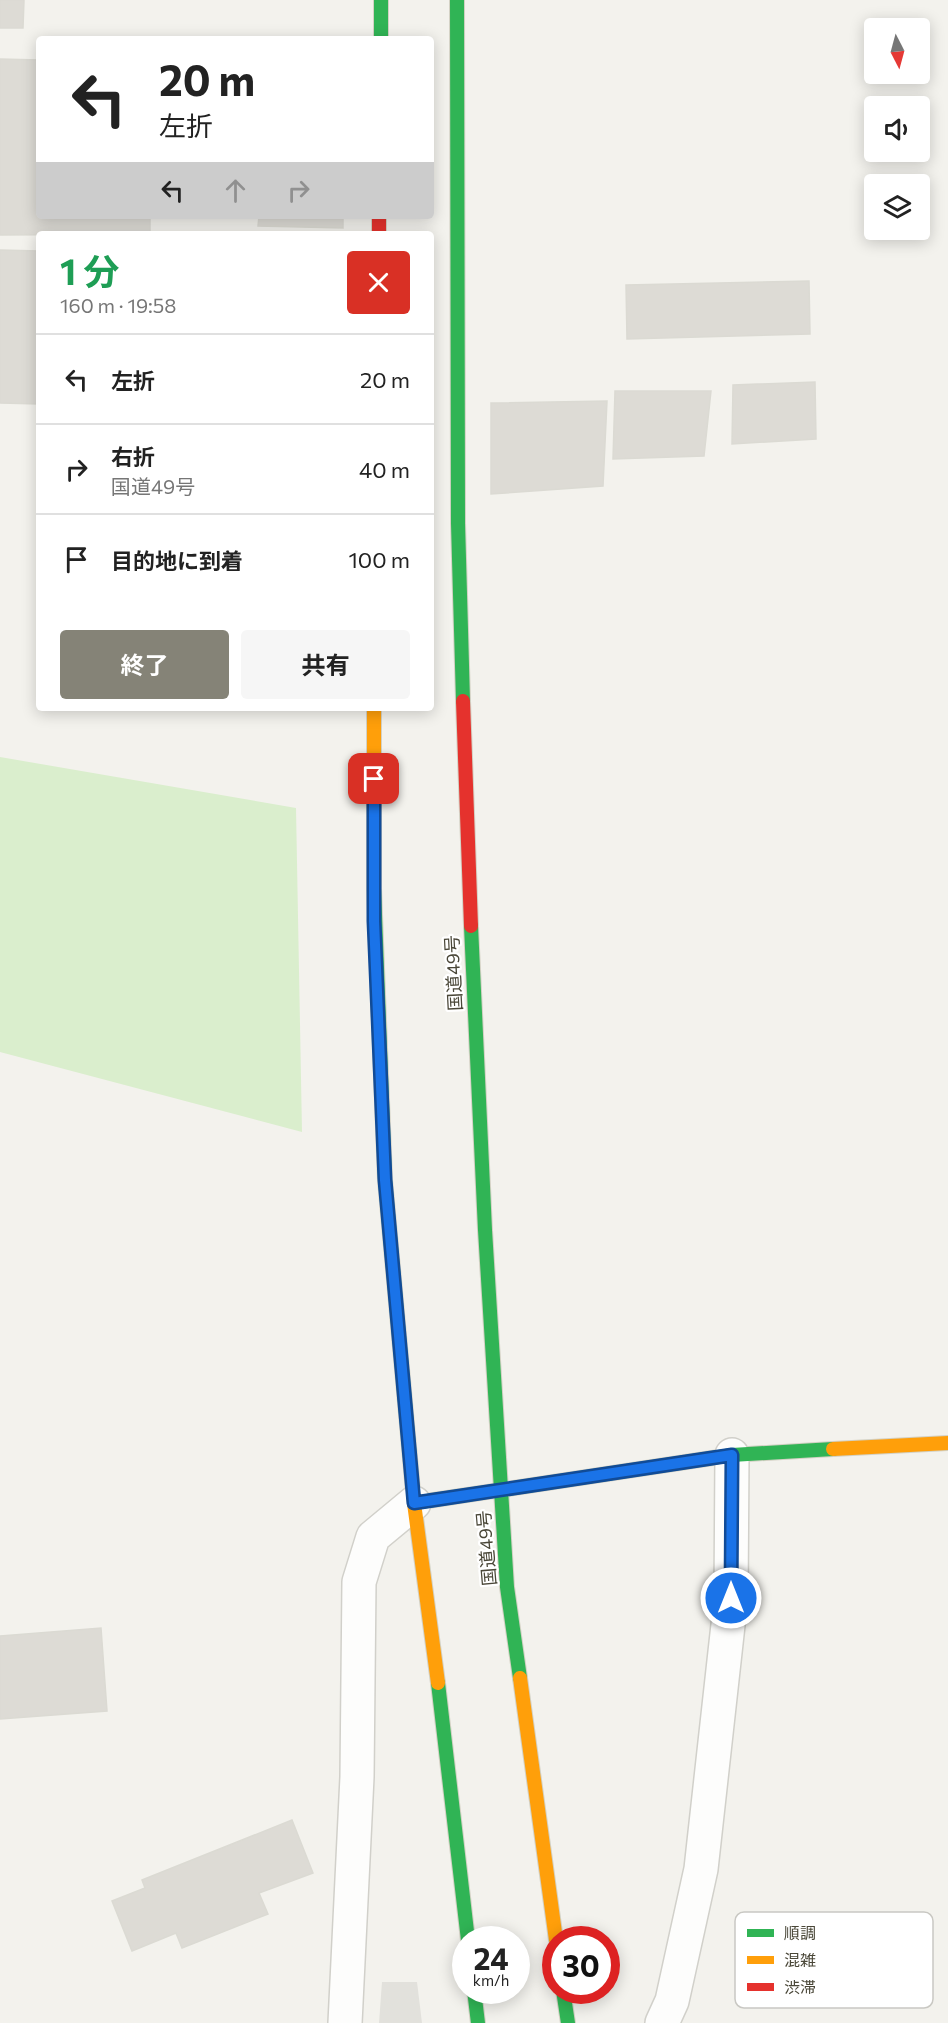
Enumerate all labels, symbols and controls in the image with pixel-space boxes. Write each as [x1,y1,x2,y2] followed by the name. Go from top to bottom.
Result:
[864,18,930,84] north arrow
[864,18,930,240] map controls
[159,53,255,105] text: 20 m
[60,60,138,138] icon: left
[864,96,930,162] button: sound
[159,109,213,142] text: 左折
[156,174,189,207] icon: left
[219,174,252,207] icon: ahead
[282,174,315,207] icon: right
[864,174,930,240] button: layers
[60,248,119,292] text: 1 分
[347,251,410,314] button: close
[60,293,176,317] text: 160 m · 19:58
[60,363,93,396] icon: left
[360,366,410,393] text: 20 m
[111,367,155,394] text: 左折
[111,443,155,470] text: 右折
[60,453,93,486] icon: right
[359,456,410,483] text: 40 m
[111,474,195,498] text: 国道49号
[60,543,93,576] icon: arrive
[348,546,410,573] text: 100 m
[111,547,243,574] text: 目的地に到着
[60,630,229,699] button: 終了
[241,630,410,699] button: 共有
[348,753,399,804] pin
[357,762,390,795] icon: arrive
[440,935,466,1011] street label: 国道49号
[472,1509,500,1587] street label: 国道49号
[699,1566,763,1630] position arrow
[735,1912,933,2008] legend
[784,1923,816,1942] text: 順調
[542,1926,620,2004] speed limit sign: 30
[473,1939,509,1976] text: 24
[784,1950,816,1969] text: 混雑
[473,1971,509,1989] text: km/h
[784,1977,816,1996] text: 渋滞

